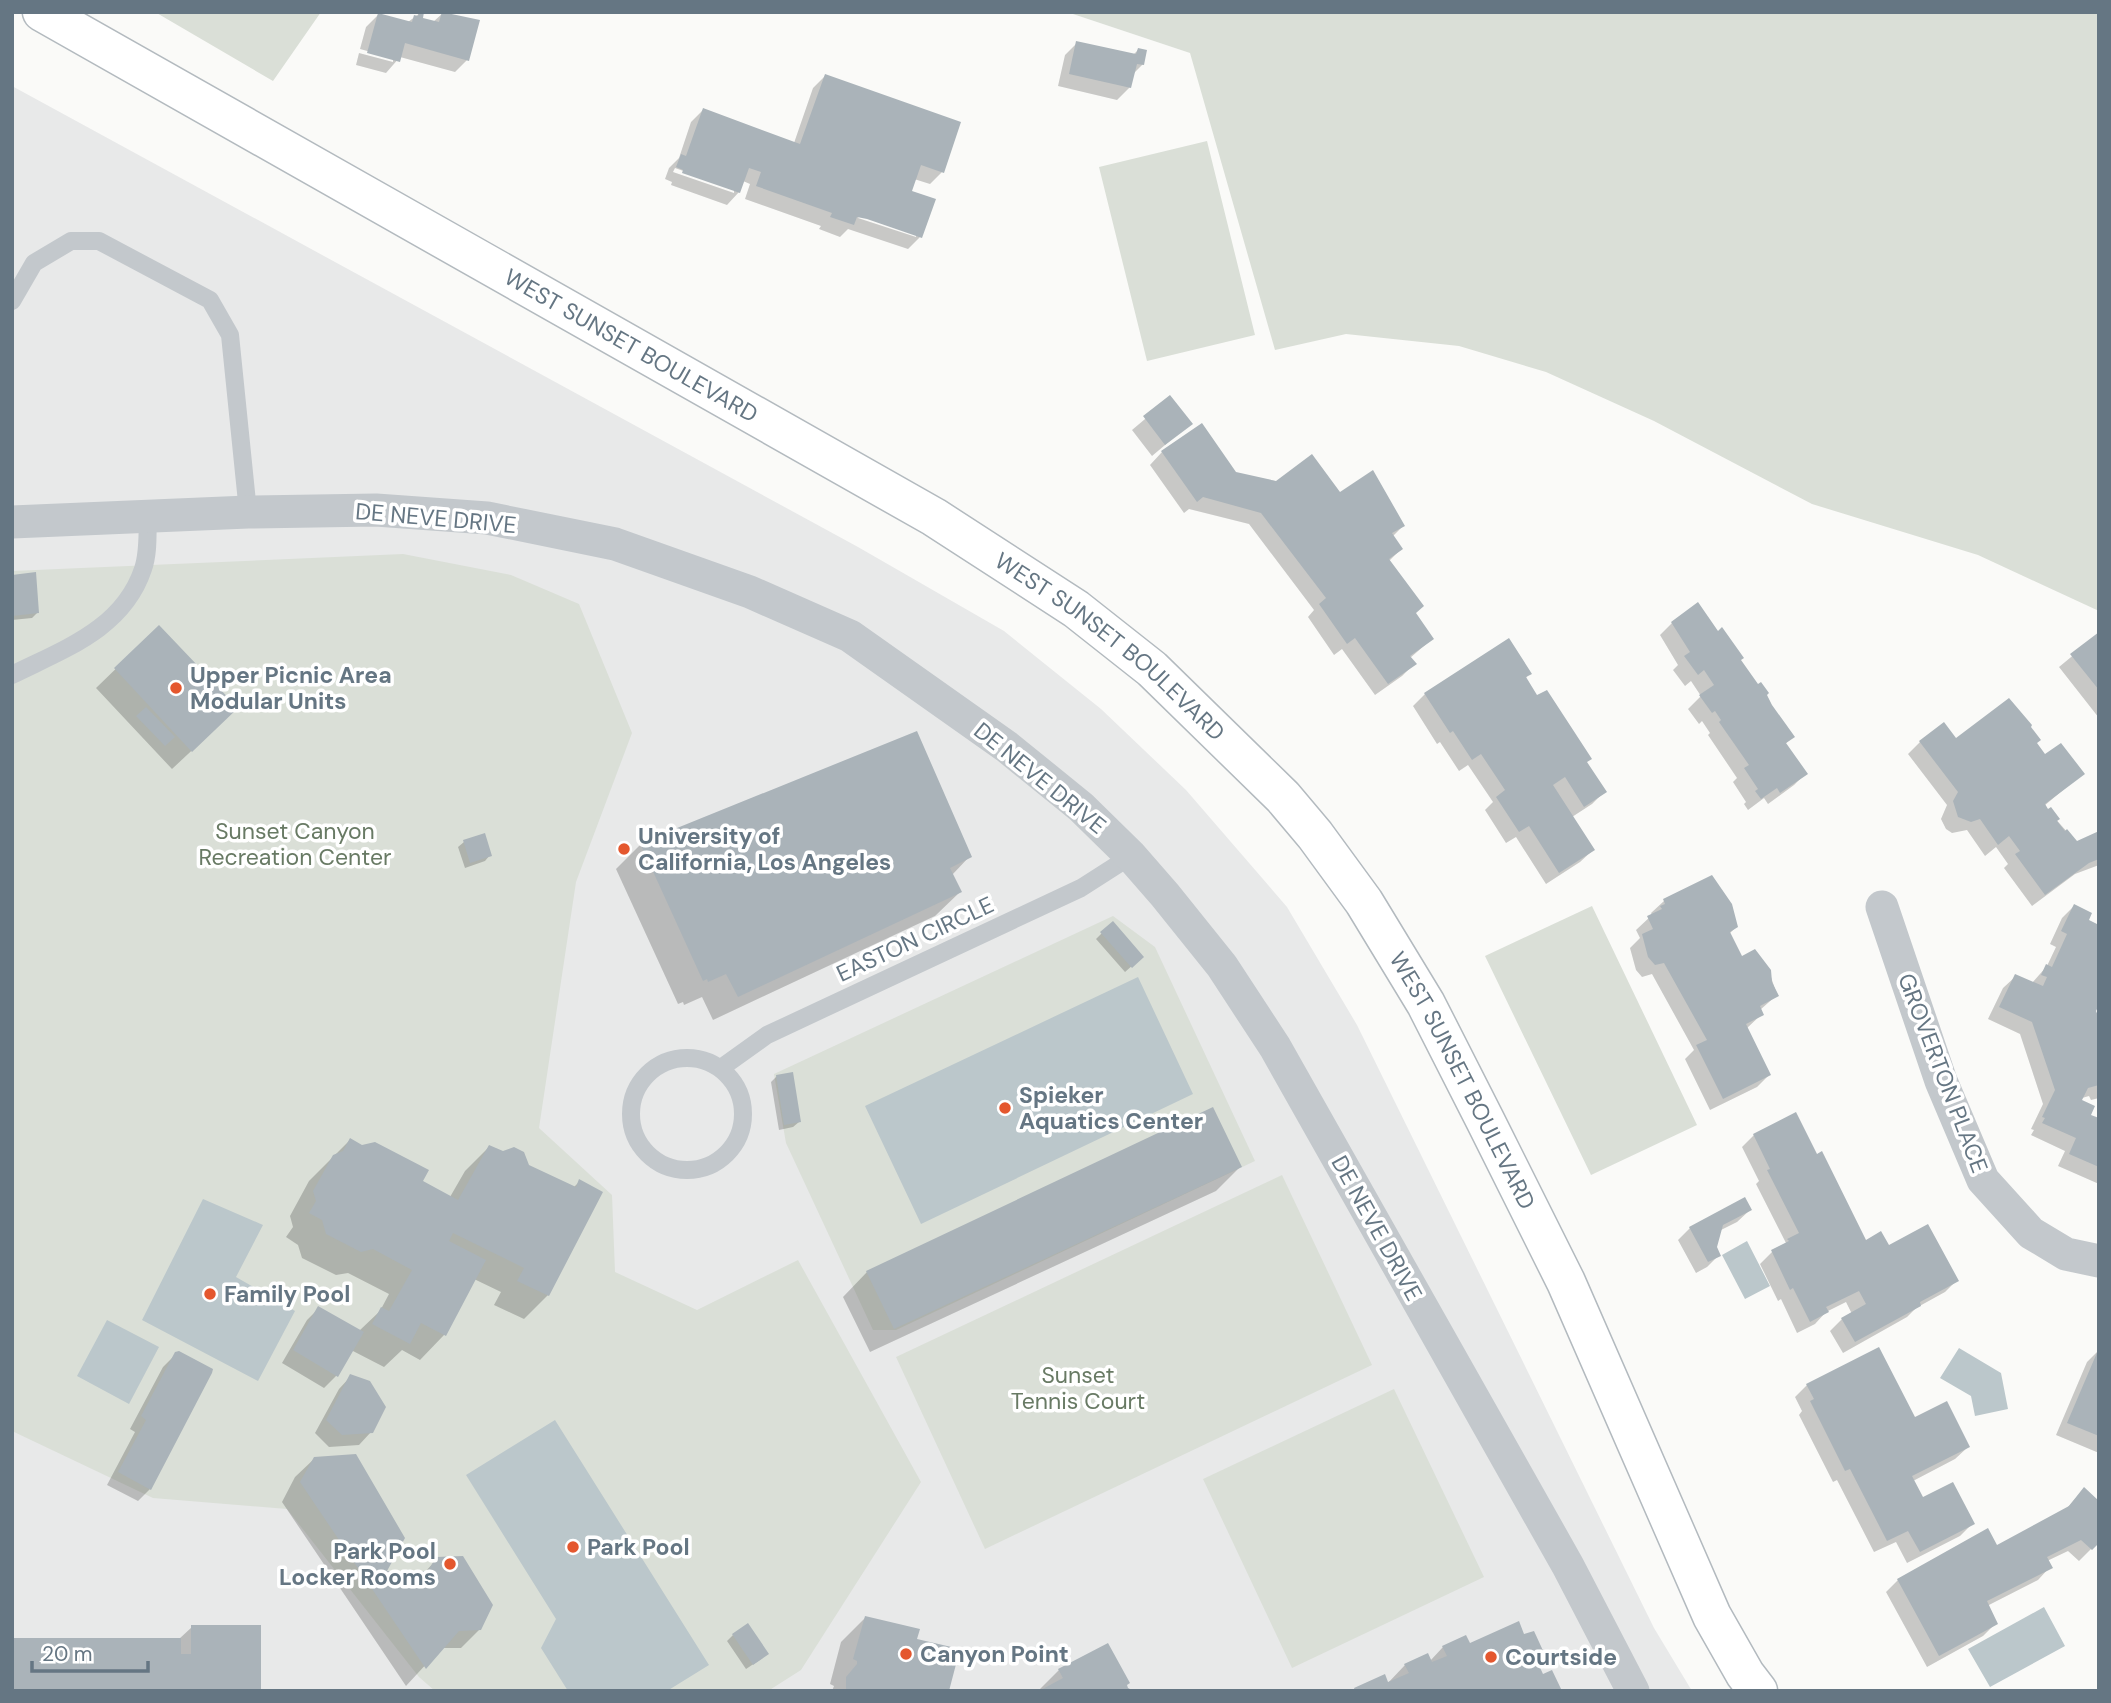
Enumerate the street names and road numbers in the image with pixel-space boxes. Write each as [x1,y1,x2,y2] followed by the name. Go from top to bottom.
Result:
[499,262,763,429] street label: WEST SUNSET BOULEVARD
[354,496,518,540] street label: DE NEVE DRIVE
[989,546,1231,747] street label: WEST SUNSET BOULEVARD
[968,716,1112,840] street label: DE NEVE DRIVE
[832,889,998,989] street label: EASTON CIRCLE
[1383,946,1542,1214] street label: WEST SUNSET BOULEVARD
[1891,969,1995,1177] street label: GROVERTON PLACE
[1325,1150,1429,1306] street label: DE NEVE DRIVE

